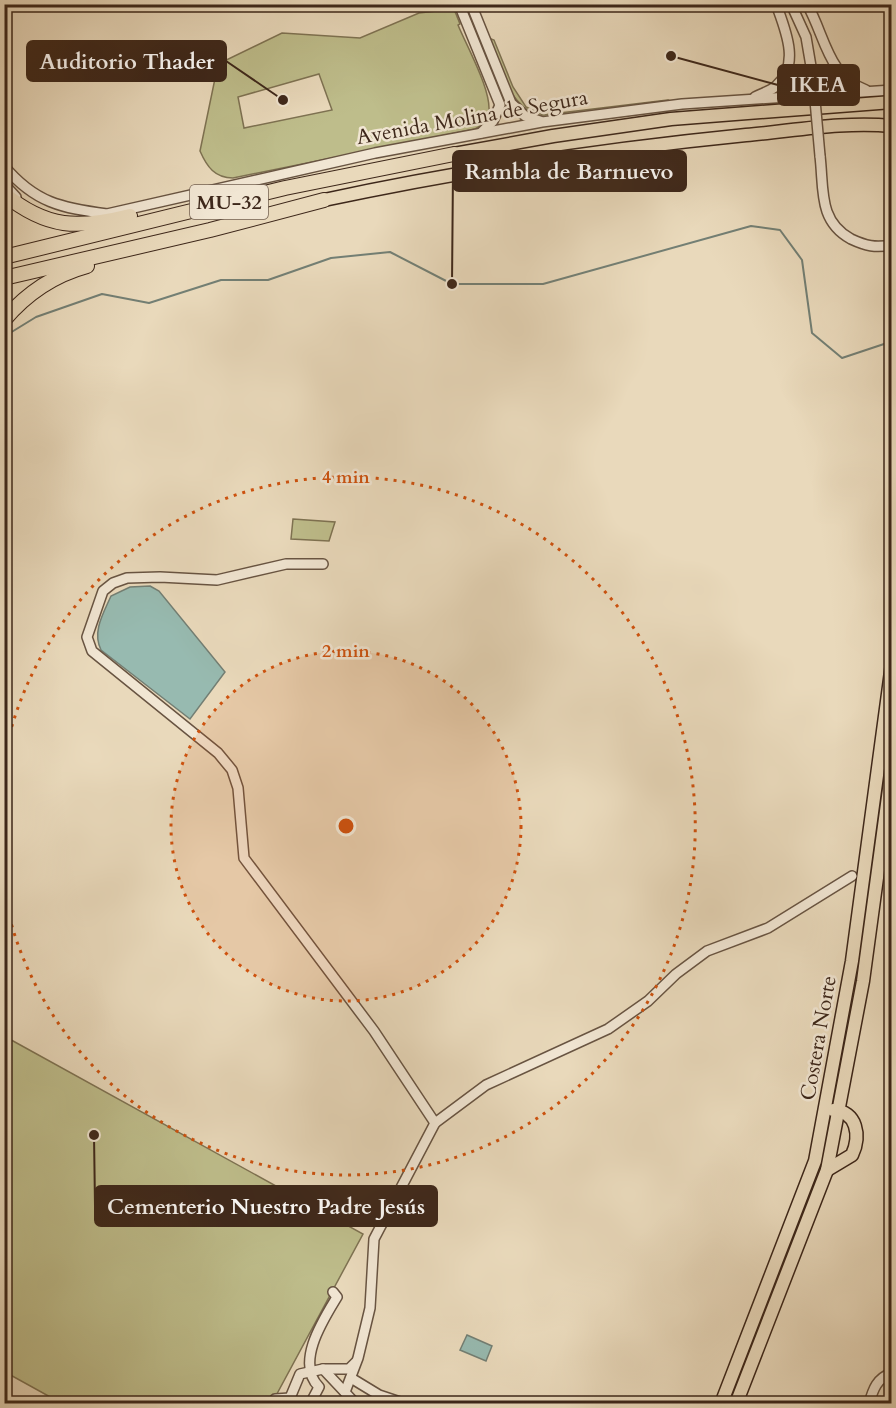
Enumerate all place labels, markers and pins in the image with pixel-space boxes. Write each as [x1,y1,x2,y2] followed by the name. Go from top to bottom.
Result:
[27,41,226,81] callout: Auditorio Thader
[778,65,859,105] callout: IKEA
[453,151,686,191] callout: Rambla de Barnuevo
[336,816,356,836] centre of rings
[95,1186,437,1226] callout: Cementerio Nuestro Padre Jesús

